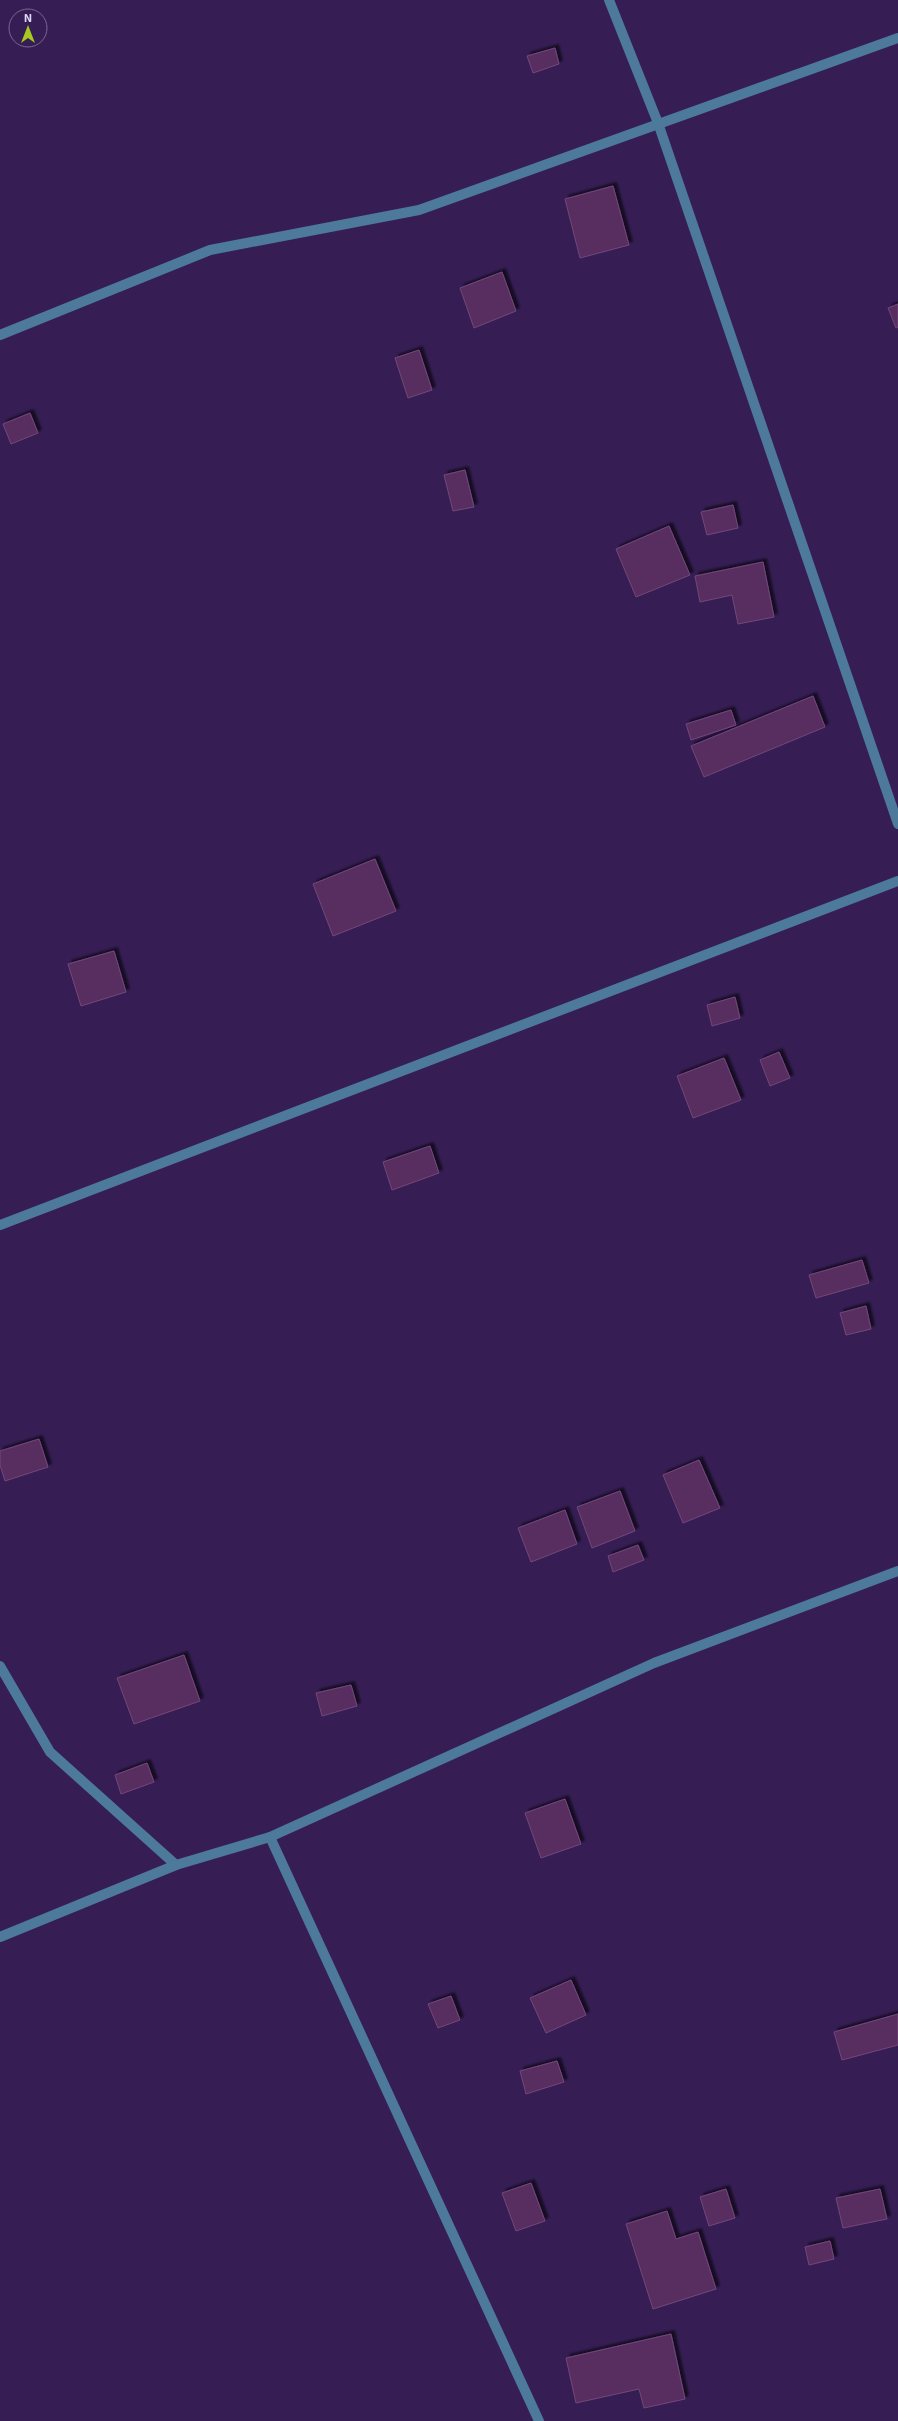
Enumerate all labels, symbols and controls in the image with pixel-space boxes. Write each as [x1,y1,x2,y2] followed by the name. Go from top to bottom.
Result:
[8,8,48,48] north arrow
[24,11,32,24] text: N

